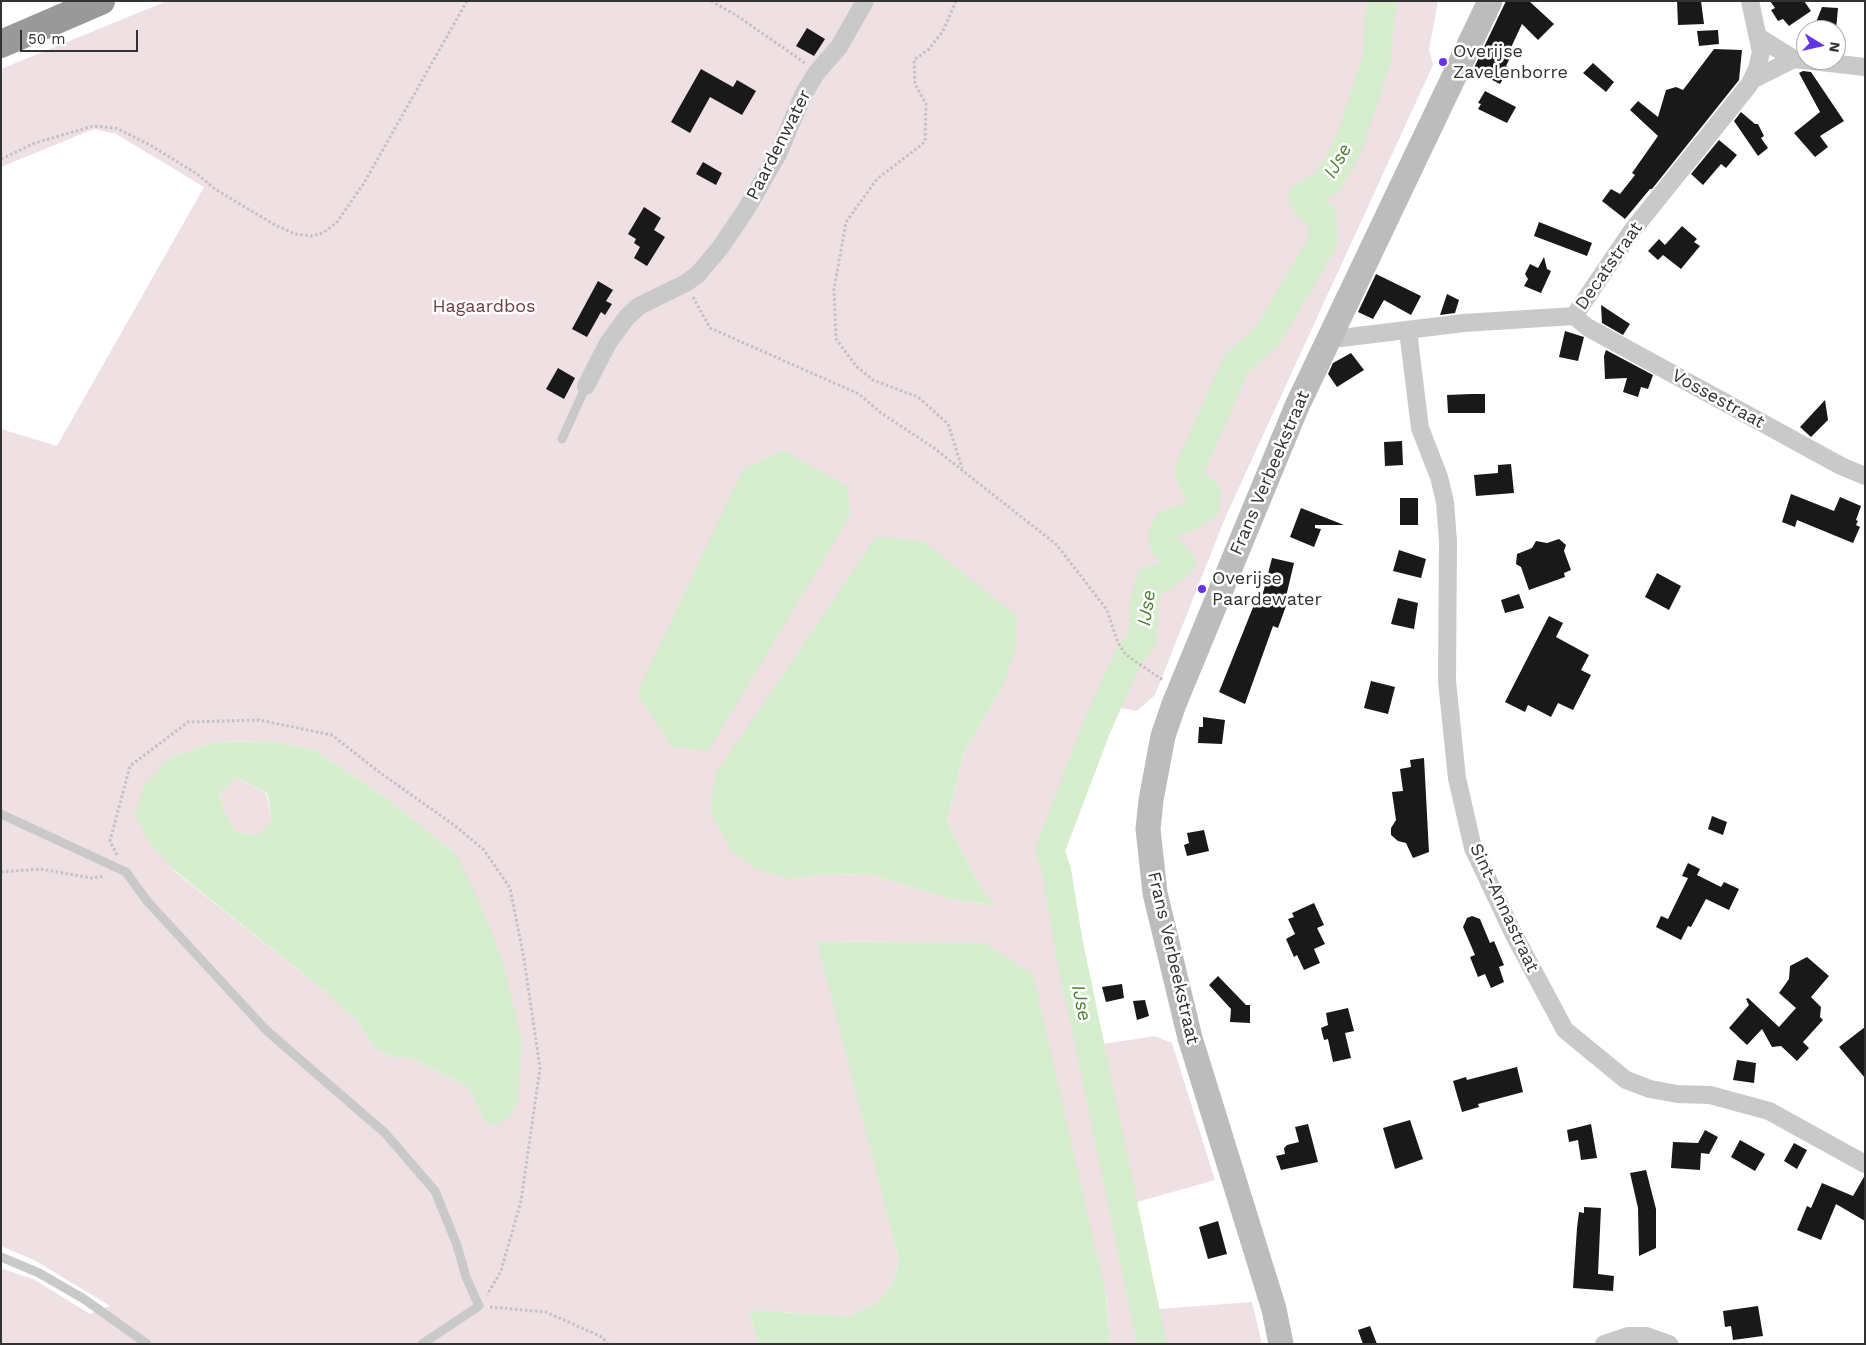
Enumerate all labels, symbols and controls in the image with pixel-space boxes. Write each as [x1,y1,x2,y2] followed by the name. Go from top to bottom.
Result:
[22,20,140,52] scale bar
[1796,20,1846,70] north arrow
[28,30,65,48] text: 50 m
[1453,41,1568,84] place label: Overijse Zavelenborre
[1826,41,1844,54] text: N
[1437,56,1449,68] marker: Overijse Zavelenborre
[742,86,816,204] street label: Paardenwater
[1319,140,1357,182] water label: IJse
[1571,218,1647,314] street label: Decatstraat
[432,296,536,318] park label: Hagaardbos
[1668,365,1768,433] street label: Vossestraat
[1226,388,1314,558] street label: Frans Verbeekstraat
[1212,568,1322,610] place label: Overijse Paardewater
[1196,583,1208,595] marker: Overijse Paardewater
[1133,588,1161,628] water label: IJse
[1465,840,1543,976] street label: Sint-Annastraat
[1143,870,1203,1046] street label: Frans Verbeekstraat
[1066,983,1096,1023] water label: IJse

